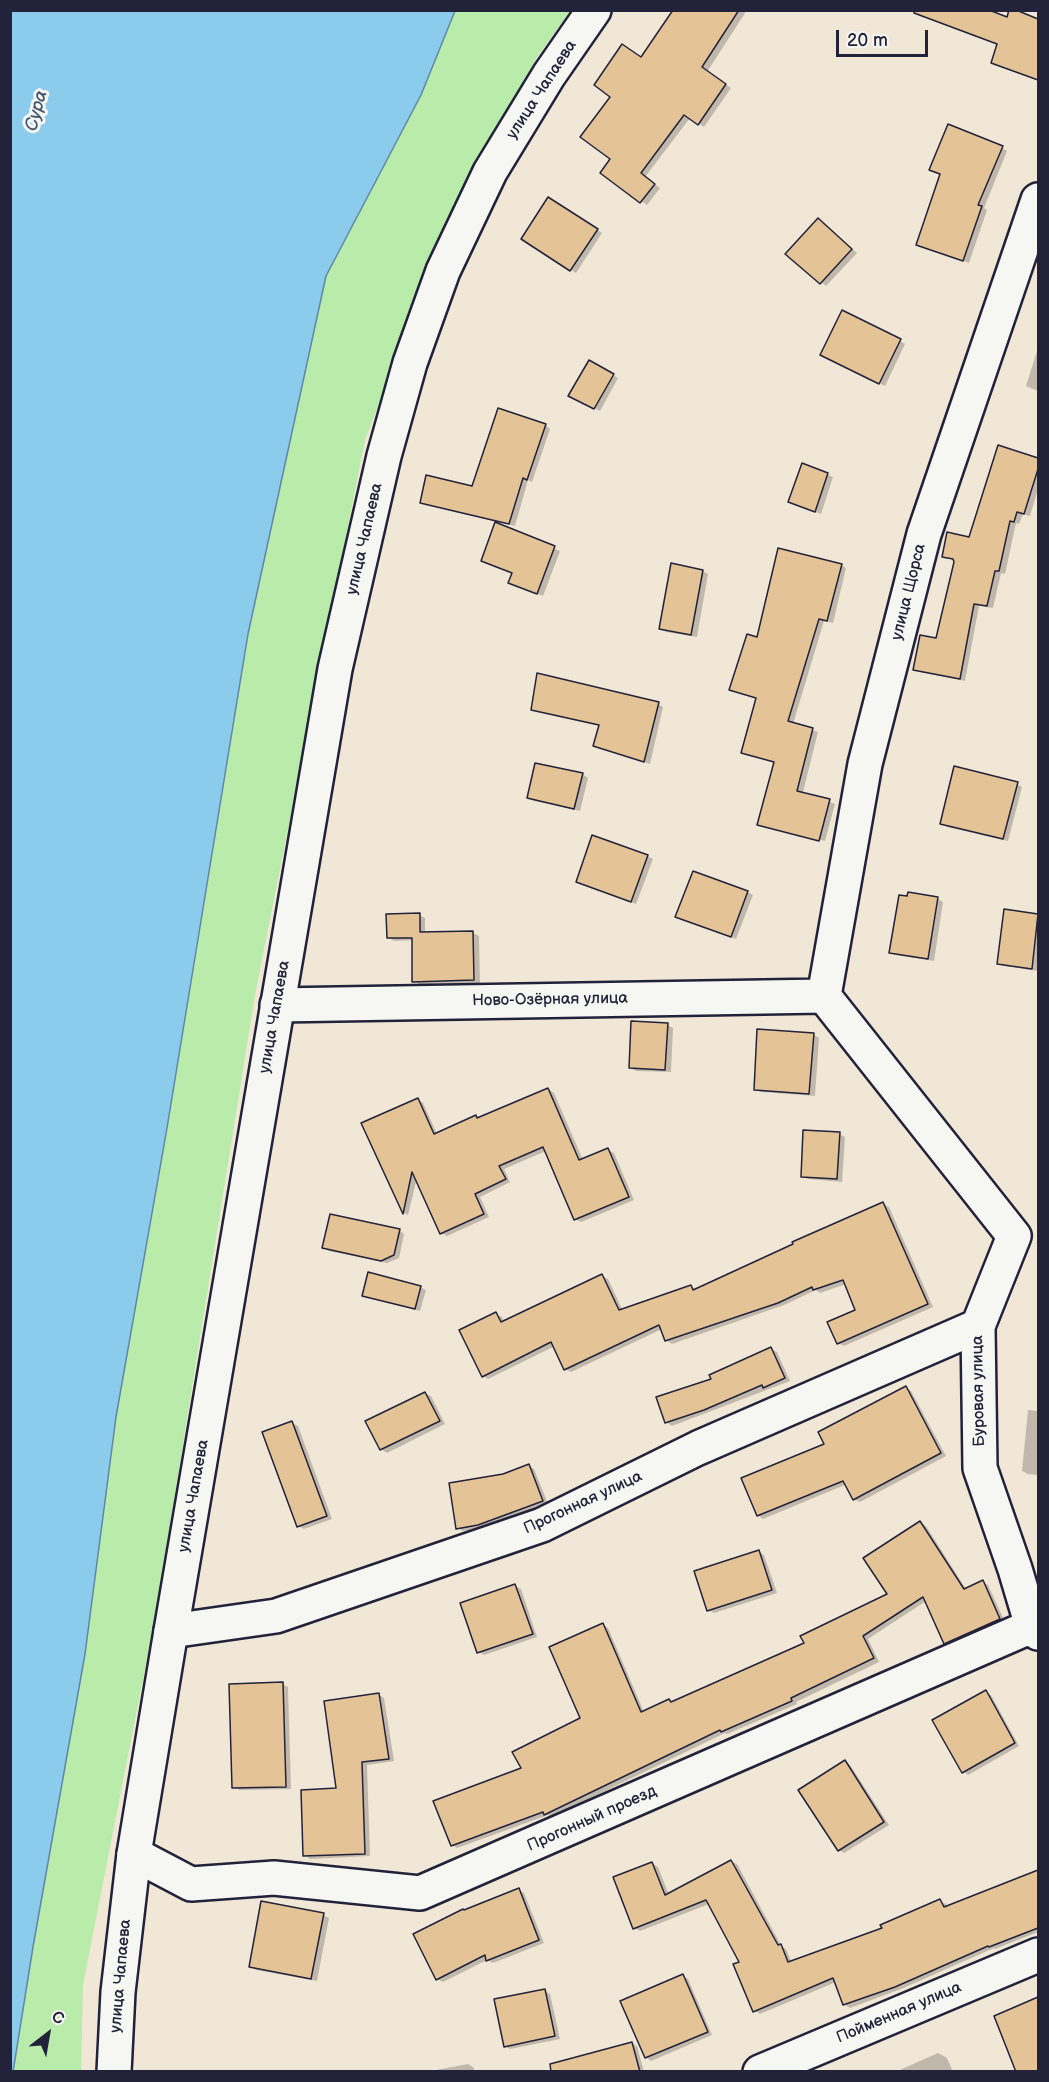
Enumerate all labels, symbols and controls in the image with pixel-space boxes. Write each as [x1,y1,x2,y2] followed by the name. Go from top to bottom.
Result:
[839,18,930,56] scale bar
[847,30,888,51] text: 20 m
[503,37,581,143] street label: улица Чапаева
[21,88,53,134] water label: Сура
[343,481,387,597] street label: улица Чапаева
[888,542,930,642] street label: улица Щорса
[256,959,294,1075] street label: улица Чапаева
[472,989,628,1011] street label: Ново-Озёрная улица
[968,1335,990,1447] street label: Буровая улица
[175,1438,213,1554] street label: улица Чапаева
[521,1467,645,1539] street label: Прогонная улица
[524,1782,660,1856] street label: Прогонный проезд
[106,1918,136,2034] street label: улица Чапаева
[834,1978,964,2048] street label: Пойменная улица
[18,2004,78,2064] north arrow
[48,2007,67,2029] text: С

